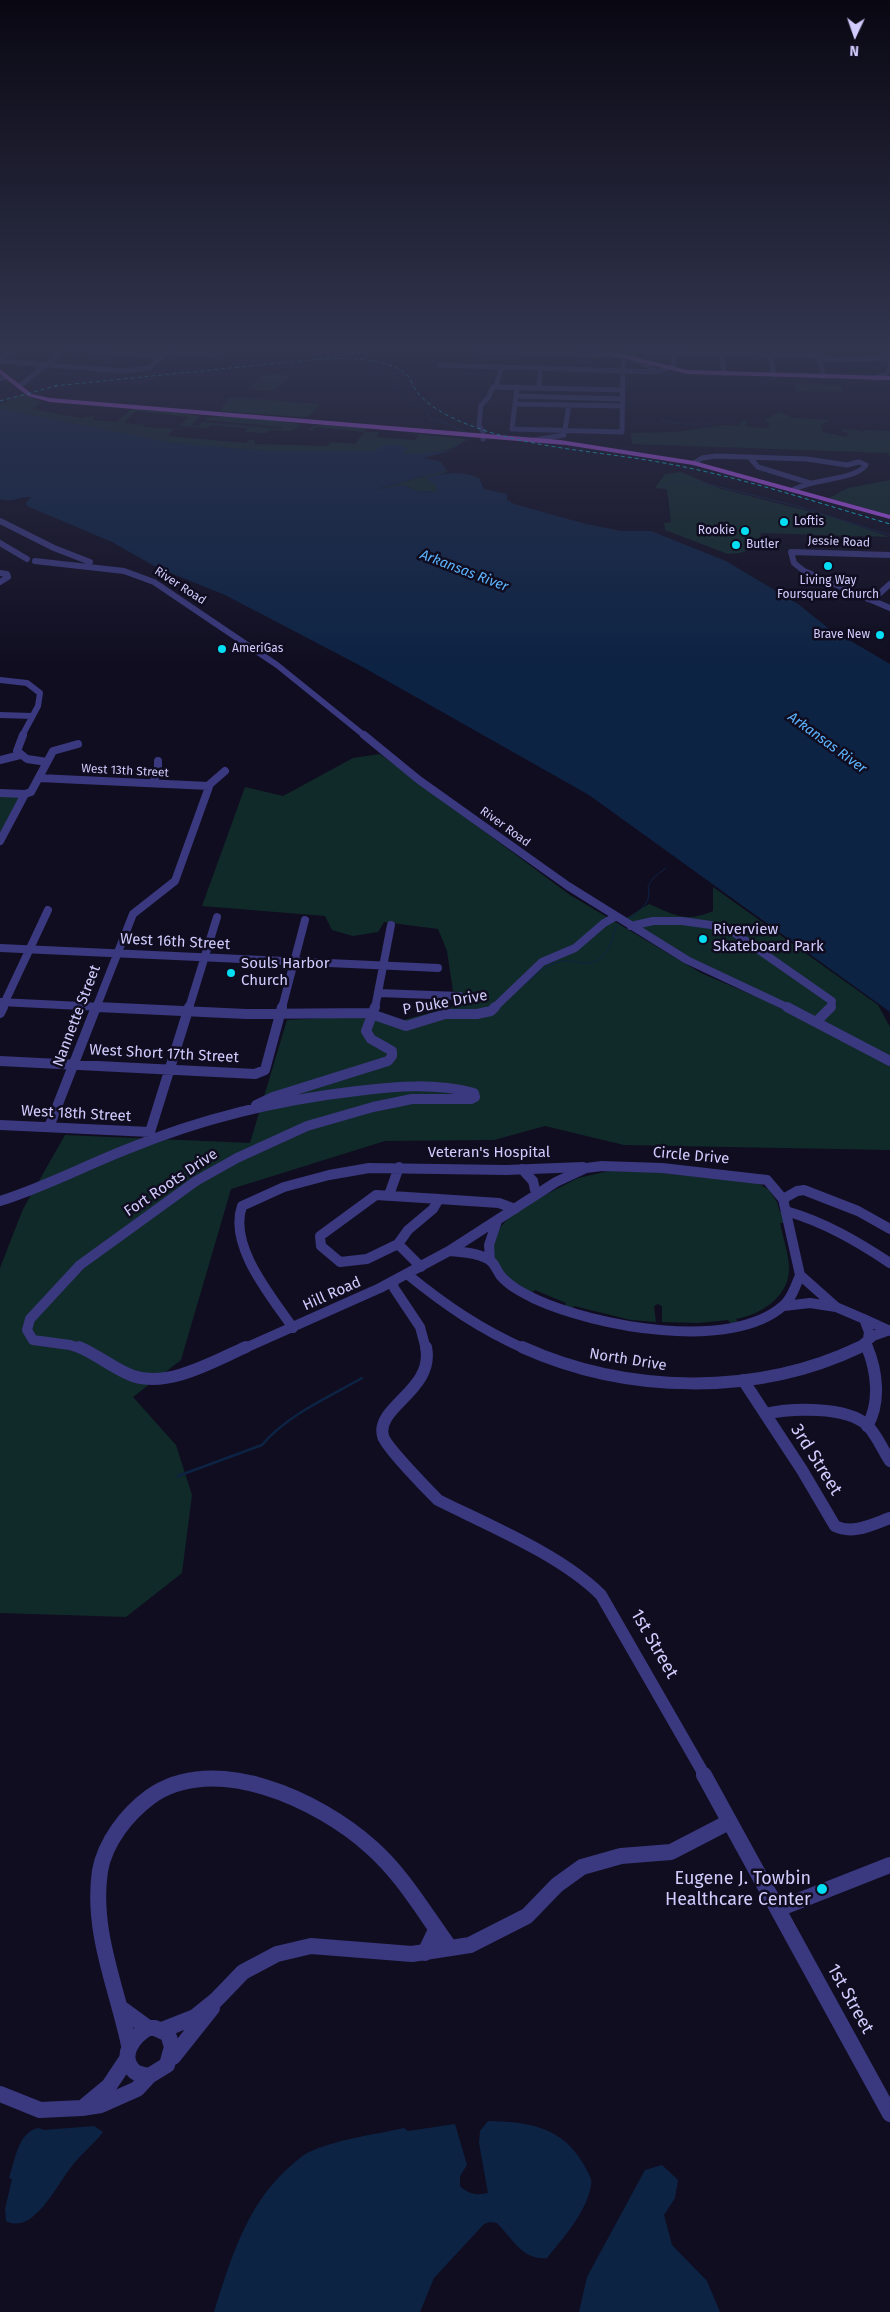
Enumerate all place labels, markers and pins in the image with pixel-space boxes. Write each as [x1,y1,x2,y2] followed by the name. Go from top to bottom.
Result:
[794,515,824,529] place label: Loftis
[778,516,790,528] marker: Loftis
[698,524,735,538] place label: Rookie
[739,525,751,537] marker: Rookie
[746,538,779,552] place label: Butler
[730,539,742,551] marker: Butler
[822,560,834,572] marker: Living Way Foursquare Church
[777,574,879,602] place label: Living Way Foursquare Church
[813,628,870,642] place label: Brave New
[874,629,886,641] marker: Brave New
[232,642,283,656] place label: AmeriGas
[216,643,228,655] marker: AmeriGas
[713,921,824,956] place label: Riverview Skateboard Park
[697,933,709,945] marker: Riverview Skateboard Park
[241,955,330,990] place label: Souls Harbor Church
[225,967,237,979] marker: Souls Harbor Church
[665,1868,811,1910] place label: Eugene J. Towbin Healthcare Center
[815,1882,829,1896] marker: Eugene J. Towbin Healthcare Center

